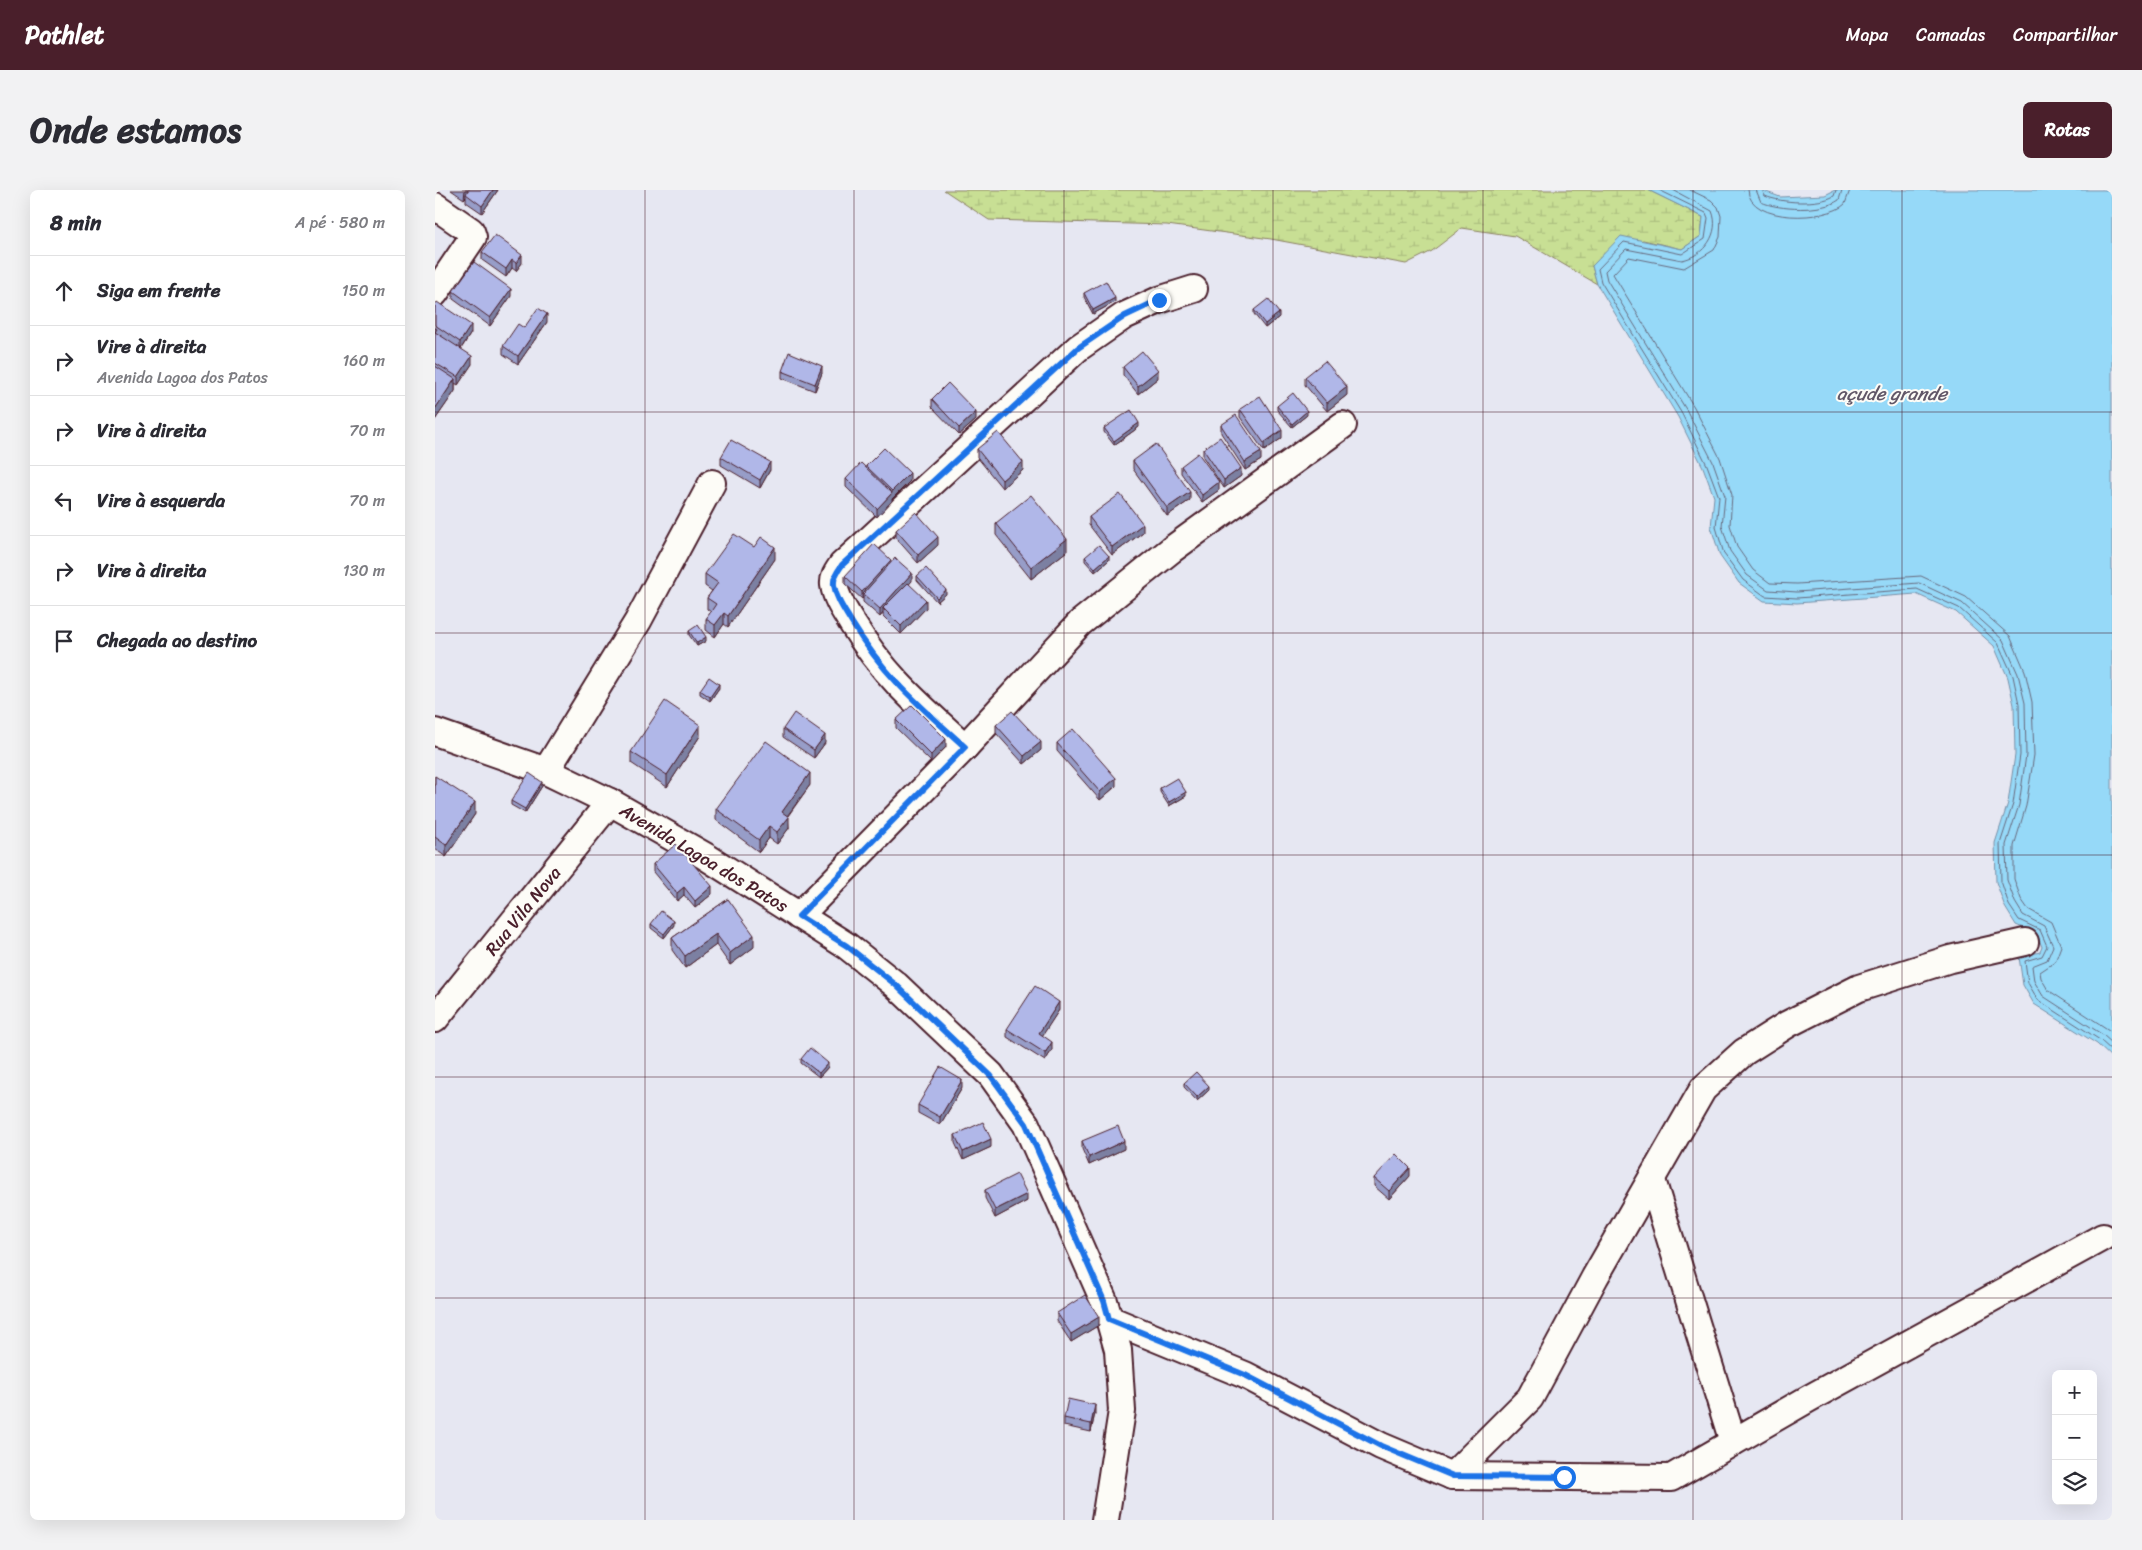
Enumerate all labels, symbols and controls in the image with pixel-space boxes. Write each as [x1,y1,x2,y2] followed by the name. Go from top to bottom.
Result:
[25,14,104,56] text: Pathlet
[1846,19,1888,51] text: Mapa
[1916,19,1985,51] text: Camadas
[2013,19,2117,51] text: Compartilhar
[30,99,241,161] text: Onde estamos
[2023,102,2112,158] button: Rotas
[50,204,101,242] text: 8 min
[295,208,385,237] text: A pé · 580 m
[97,274,220,307] text: Siga em frente
[342,276,385,305] text: 150 m
[50,277,78,305] icon: ahead
[1148,289,1171,312] route end
[97,330,206,363] text: Vire à direita
[342,346,385,375] text: 160 m
[50,347,78,375] icon: right
[97,363,268,392] text: Avenida Lagoa dos Patos
[1837,377,1949,410] water label: açude grande
[97,414,206,447] text: Vire à direita
[349,416,385,445] text: 70 m
[50,417,78,445] icon: right
[97,484,225,517] text: Vire à esquerda
[349,486,385,515] text: 70 m
[50,487,78,515] icon: left
[97,554,206,587] text: Vire à direita
[343,556,385,585] text: 130 m
[50,557,78,585] icon: right
[97,624,257,657] text: Chegada ao destino
[50,627,78,655] icon: arrive
[612,794,795,922] street label: Avenida Lagoa dos Patos
[477,859,569,963] street label: Rua Vila Nova
[2052,1370,2097,1505] map controls
[2052,1370,2097,1415] button: +
[2052,1415,2097,1460] button: −
[2052,1460,2097,1505] button: layers
[1553,1466,1576,1489] route start

